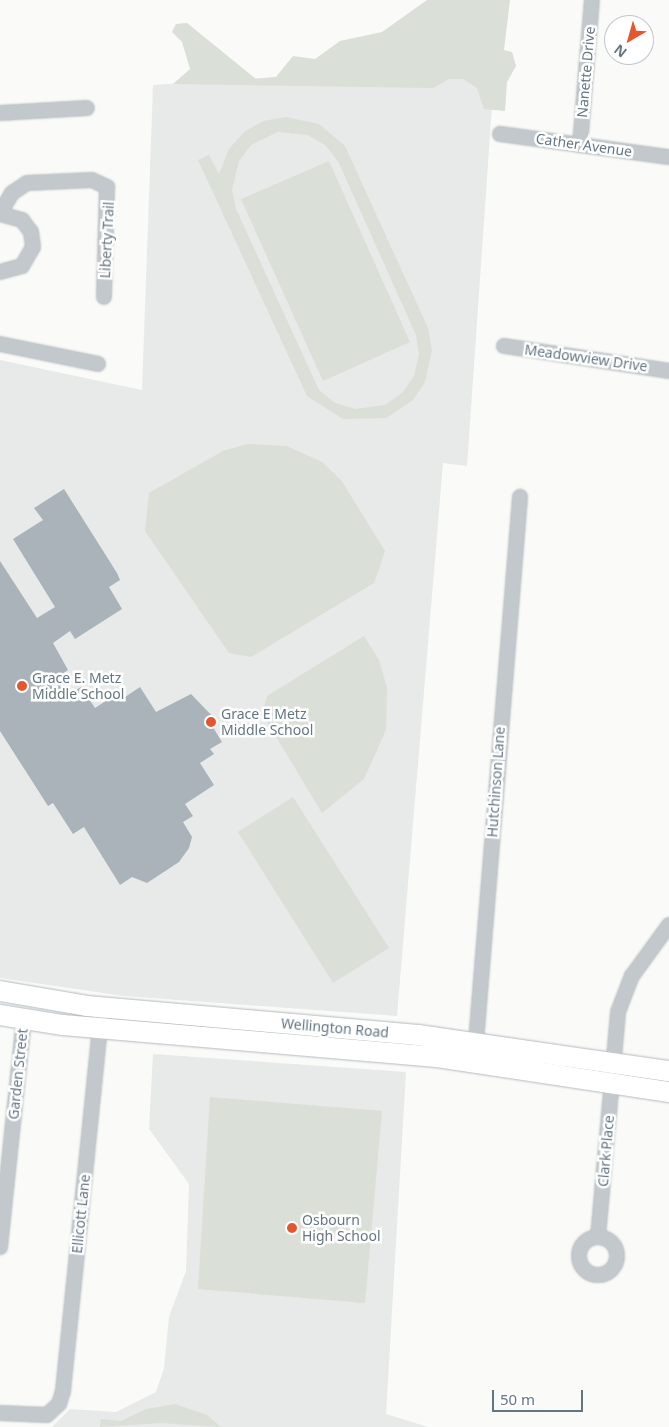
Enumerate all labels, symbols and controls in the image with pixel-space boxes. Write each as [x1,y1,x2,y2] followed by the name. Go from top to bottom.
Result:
[604,15,654,65] north arrow
[574,26,598,118] street label: Nanette Drive
[610,40,630,62] text: N
[535,130,633,160] street label: Cather Avenue
[97,201,117,279] street label: Liberty Trail
[524,341,648,375] street label: Meadowview Drive
[32,670,124,702] place label: Grace E. Metz Middle School
[16,680,28,692] marker: Grace E. Metz Middle School
[221,706,313,739] place label: Grace E Metz Middle School
[205,716,217,728] marker: Grace E Metz Middle School
[484,726,508,838] street label: Hutchinson Lane
[280,1015,390,1041] street label: Wellington Road
[5,1028,31,1120] street label: Garden Street
[595,1115,617,1187] street label: Clark Place
[69,1174,93,1254] street label: Ellicott Lane
[302,1212,380,1244] place label: Osbourn High School
[286,1222,298,1234] marker: Osbourn High School
[494,1380,585,1412] scale bar
[500,1389,535,1409] text: 50 m

